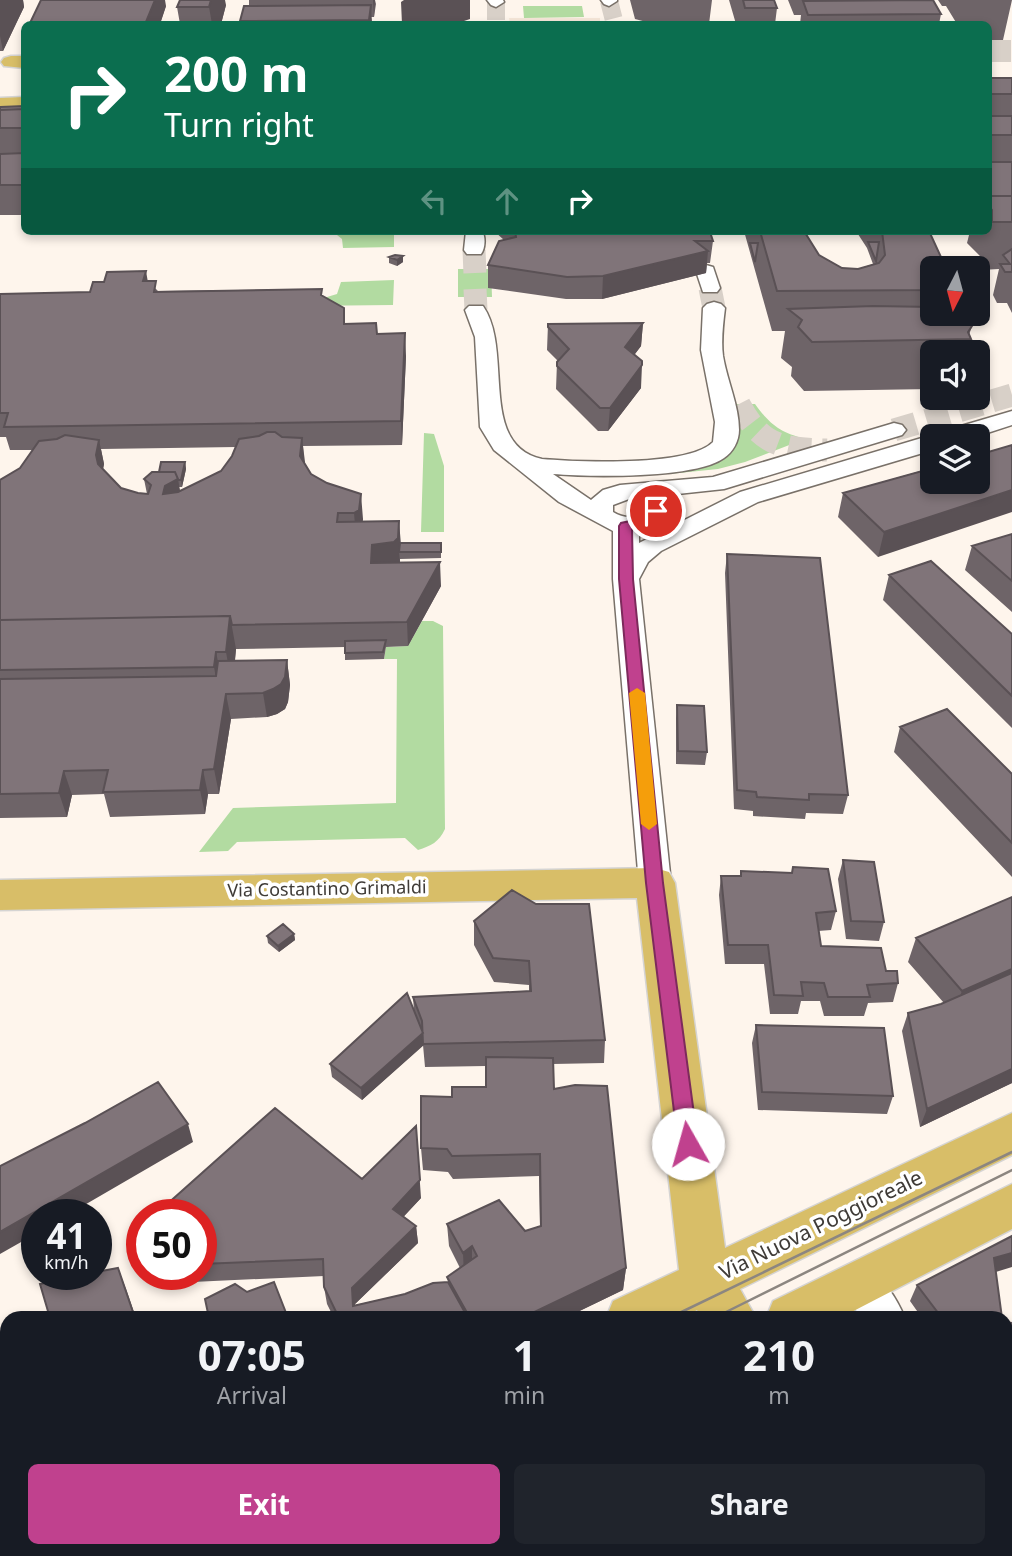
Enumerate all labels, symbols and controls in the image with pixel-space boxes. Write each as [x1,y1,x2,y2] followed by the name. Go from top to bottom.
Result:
[164,40,309,106] text: 200 m
[49,49,140,140] icon: right
[164,103,314,146] text: Turn right
[415,182,453,220] icon: left
[488,182,526,220] icon: ahead
[561,182,599,220] icon: right
[920,256,990,326] north arrow
[920,256,990,494] map controls
[920,340,990,410] button: sound
[920,424,990,494] button: layers
[626,481,686,541] pin
[637,492,675,530] icon: arrive
[227,874,427,902] street label: Via Costantino Grimaldi
[651,1107,725,1181] position arrow
[714,1163,927,1286] street label: Via Nuova Poggioreale
[126,1199,217,1290] speed limit sign: 50
[46,1212,87,1259] text: 41
[44,1250,89,1274] text: km/h
[198,1326,306,1383] text: 07:05
[512,1326,536,1383] text: 1
[743,1326,815,1383] text: 210
[217,1379,287,1411] text: Arrival
[504,1379,545,1411] text: min
[768,1379,790,1411] text: m
[28,1464,500,1544] button: Exit
[514,1464,985,1544] button: Share

